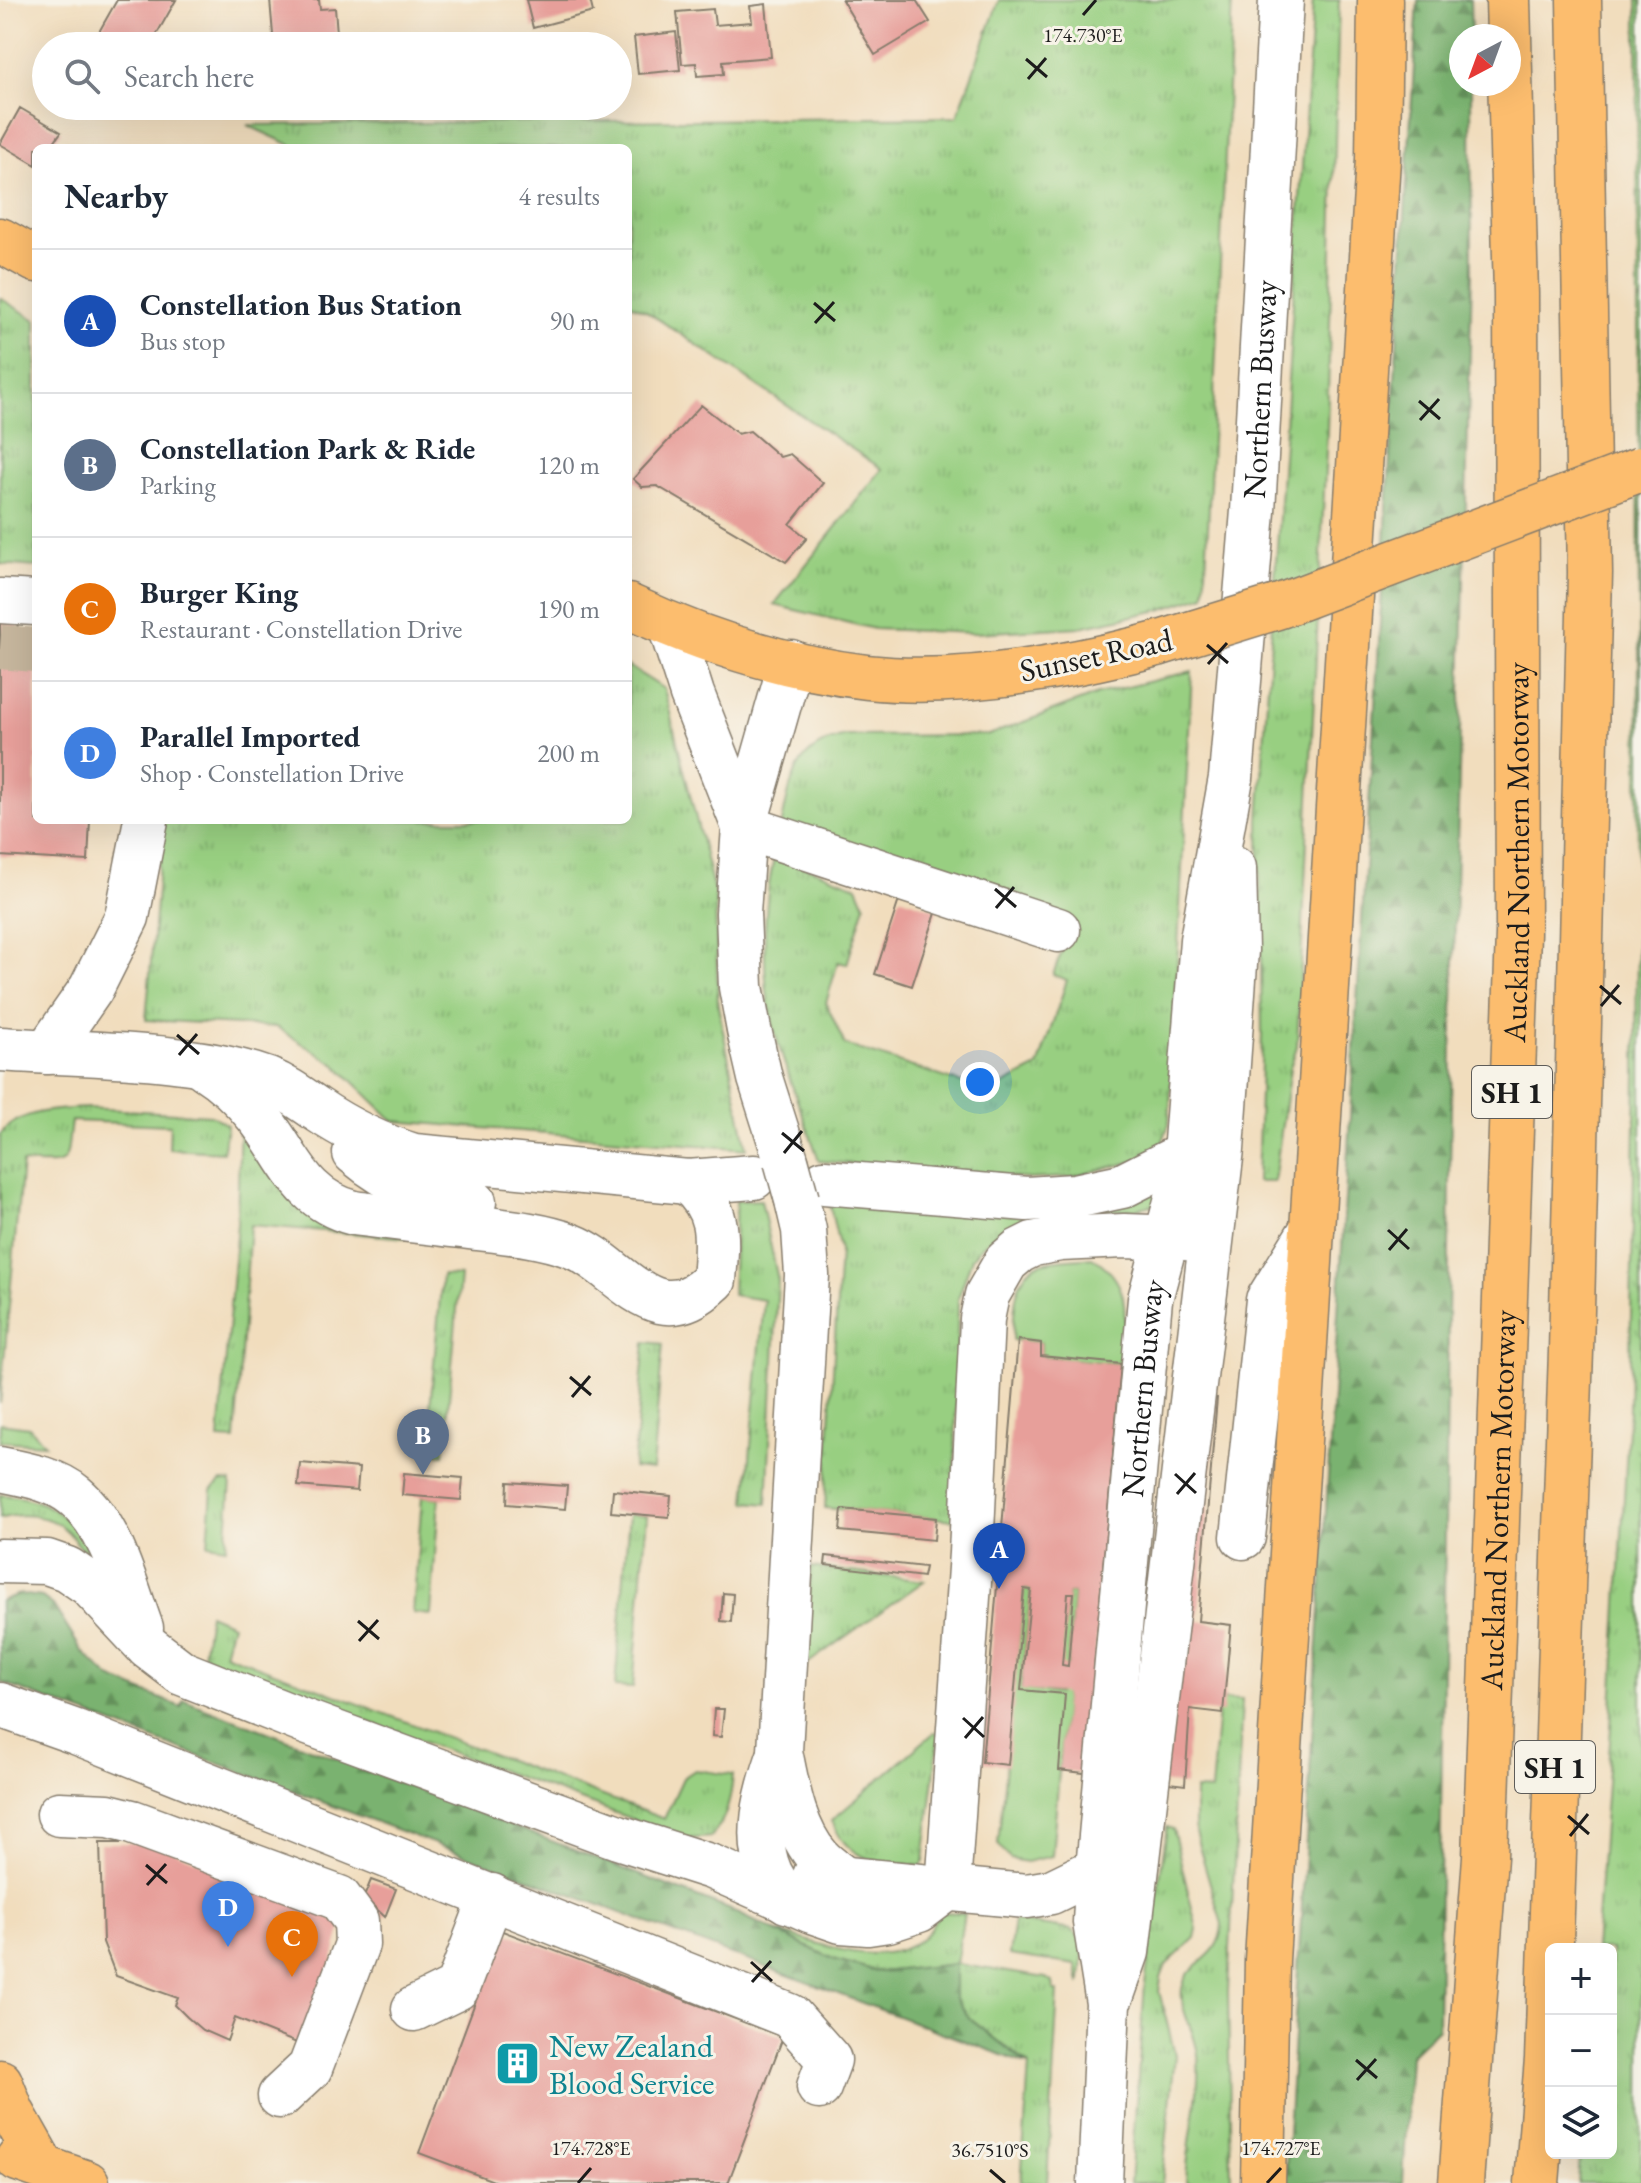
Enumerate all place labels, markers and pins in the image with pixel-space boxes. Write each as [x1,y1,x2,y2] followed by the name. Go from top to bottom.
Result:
[397,1409,449,1475] pin: B
[973,1523,1025,1589] pin: A
[202,1881,254,1947] pin: D
[266,1911,318,1977] pin: C
[549,2025,715,2104] place label: New Zealand Blood Service
[494,2040,542,2088] building icon: New Zealand Blood Service

